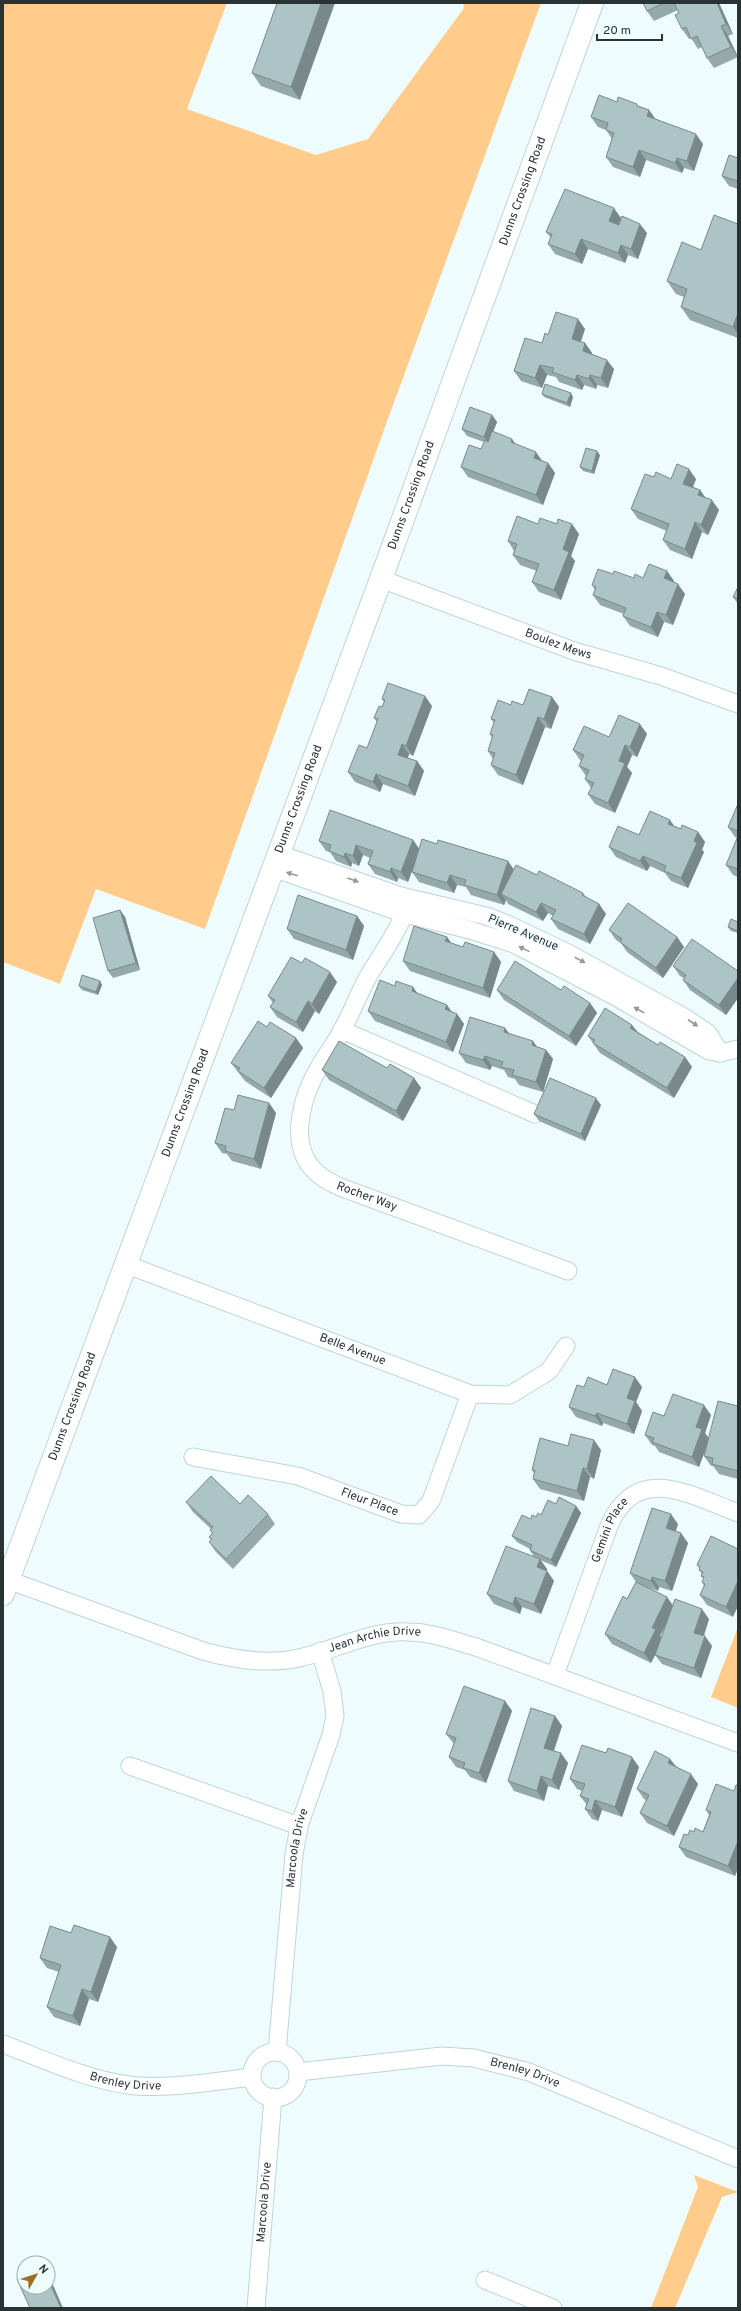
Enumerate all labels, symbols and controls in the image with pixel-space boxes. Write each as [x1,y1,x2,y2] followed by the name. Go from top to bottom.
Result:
[597,16,662,42] scale bar
[603,23,631,39] text: 20 m
[496,135,550,248] street label: Dunns Crossing Road
[384,439,439,552] street label: Dunns Crossing Road
[522,625,594,664] street label: Boulez Mews
[271,743,326,856] street label: Dunns Crossing Road
[286,871,298,877] one-way arrow
[347,877,359,883] one-way arrow
[485,911,561,955] street label: Pierre Avenue
[519,946,530,952] one-way arrow
[574,956,586,963] one-way arrow
[633,1006,645,1013] one-way arrow
[688,1019,698,1027] one-way arrow
[158,1046,213,1159] street label: Dunns Crossing Road
[334,1178,399,1215] street label: Rocher Way
[317,1330,388,1369] street label: Belle Avenue
[45,1350,100,1463] street label: Dunns Crossing Road
[338,1484,401,1520] street label: Fleur Place
[588,1494,632,1565] street label: Gemini Place
[326,1624,422,1657] street label: Jean Archie Drive
[283,1806,313,1889] street label: Marcoola Drive
[488,2054,562,2092] street label: Brenley Drive
[88,2069,162,2094] street label: Brenley Drive
[253,2162,276,2243] street label: Marcoola Drive
[16,2255,56,2295] north arrow
[35,2262,51,2277] text: N

